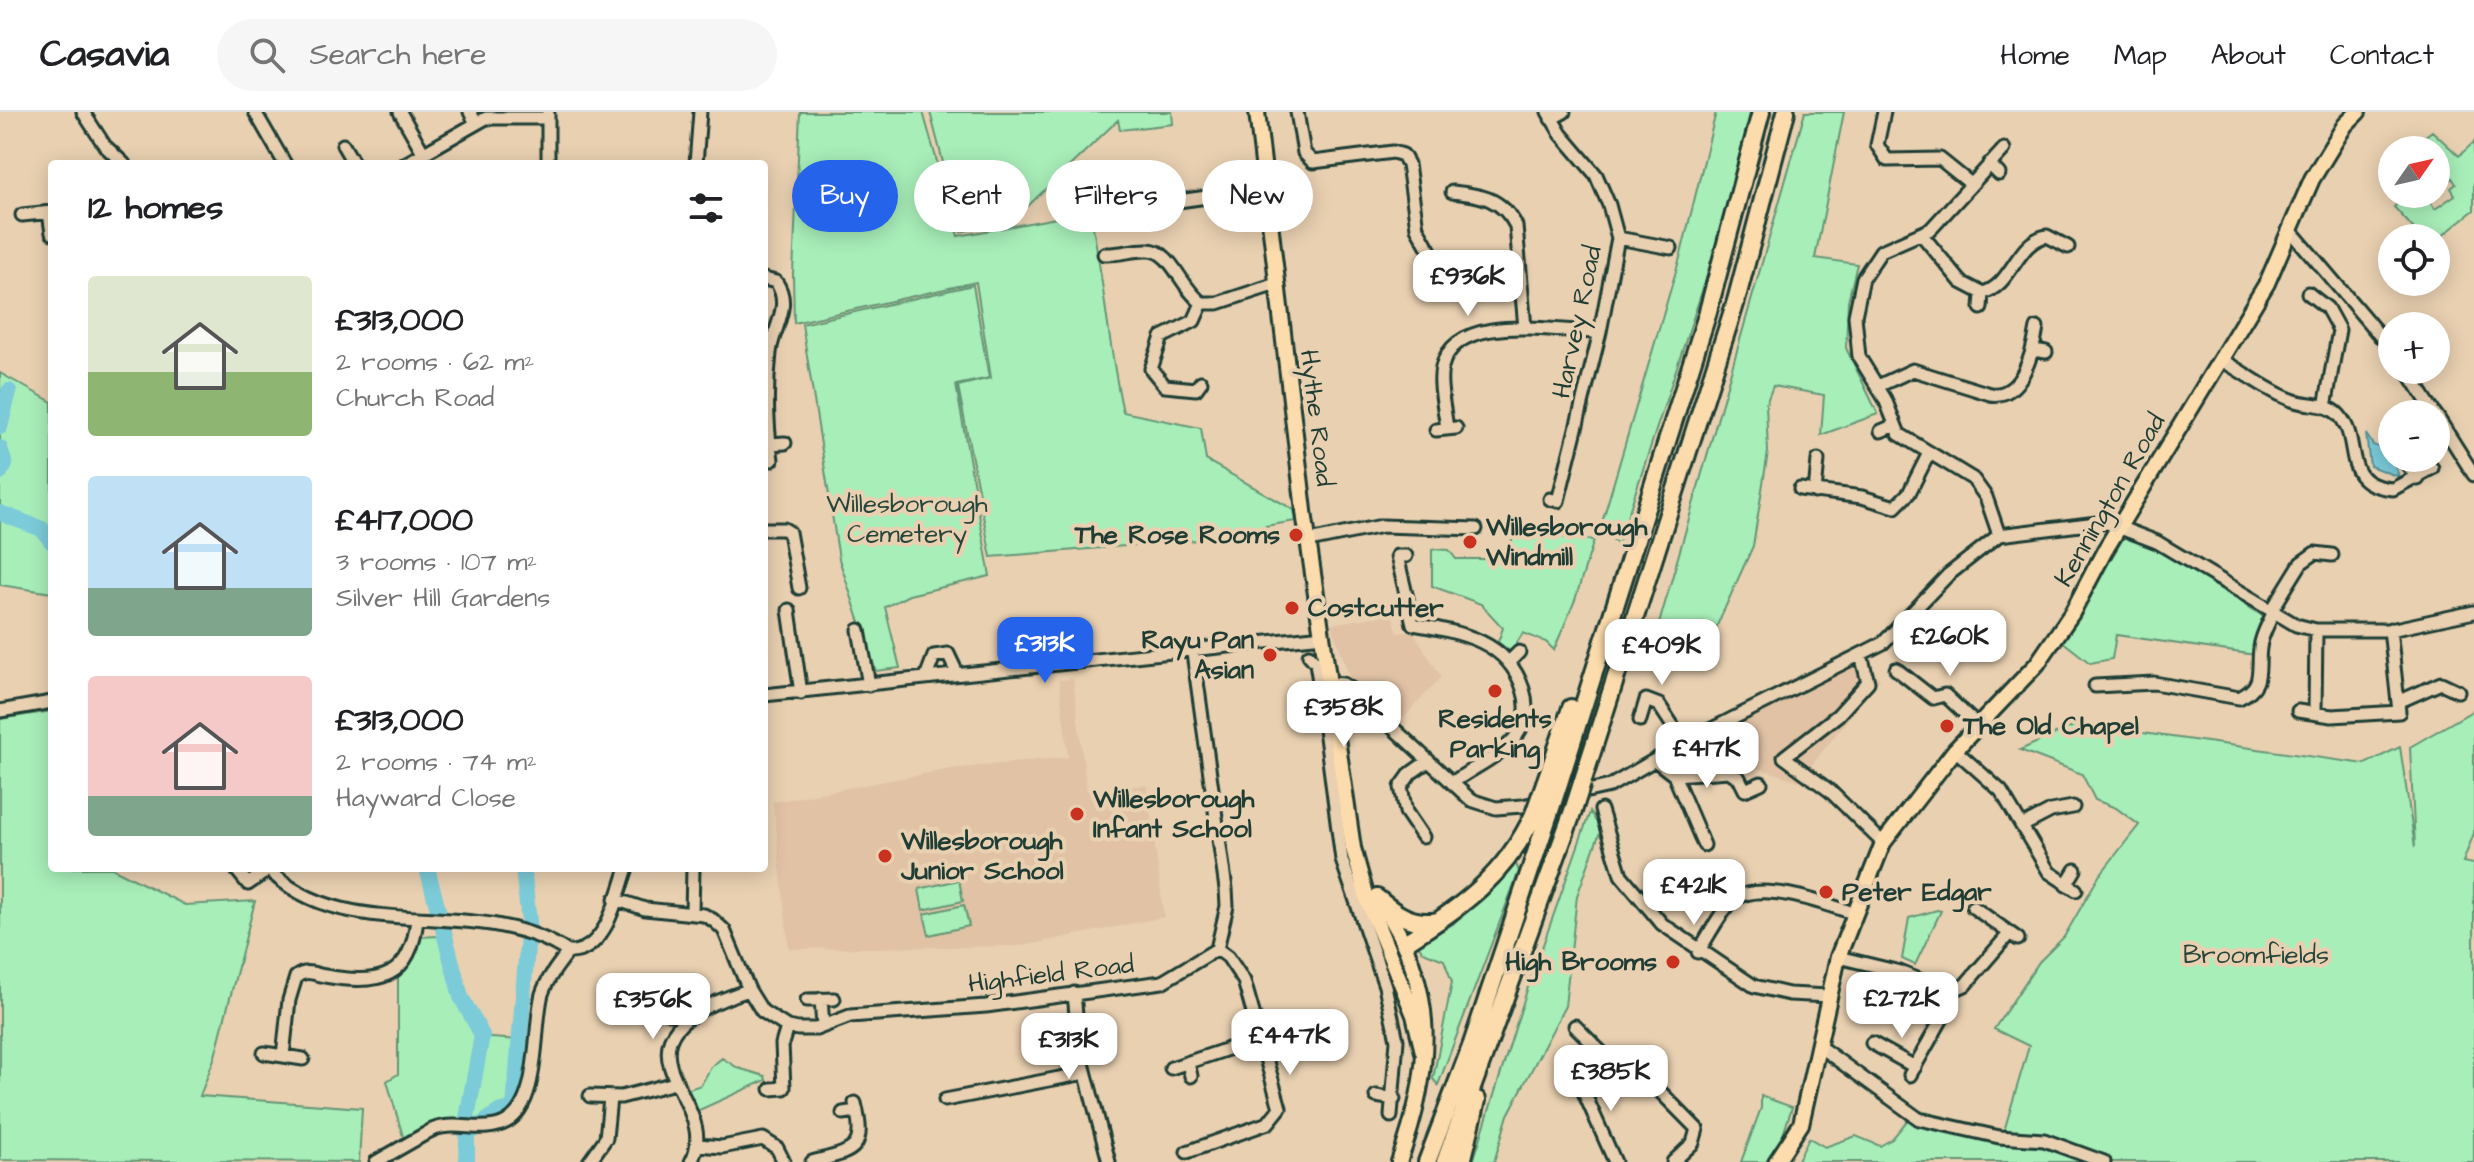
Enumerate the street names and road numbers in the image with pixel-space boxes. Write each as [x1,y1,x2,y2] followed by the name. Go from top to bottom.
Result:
[1543,242,1613,402] street label: Harvey Road
[1289,348,1343,489] street label: Hythe Road
[2046,407,2176,594] street label: Kennington Road
[966,946,1136,1004] street label: Highfield Road

